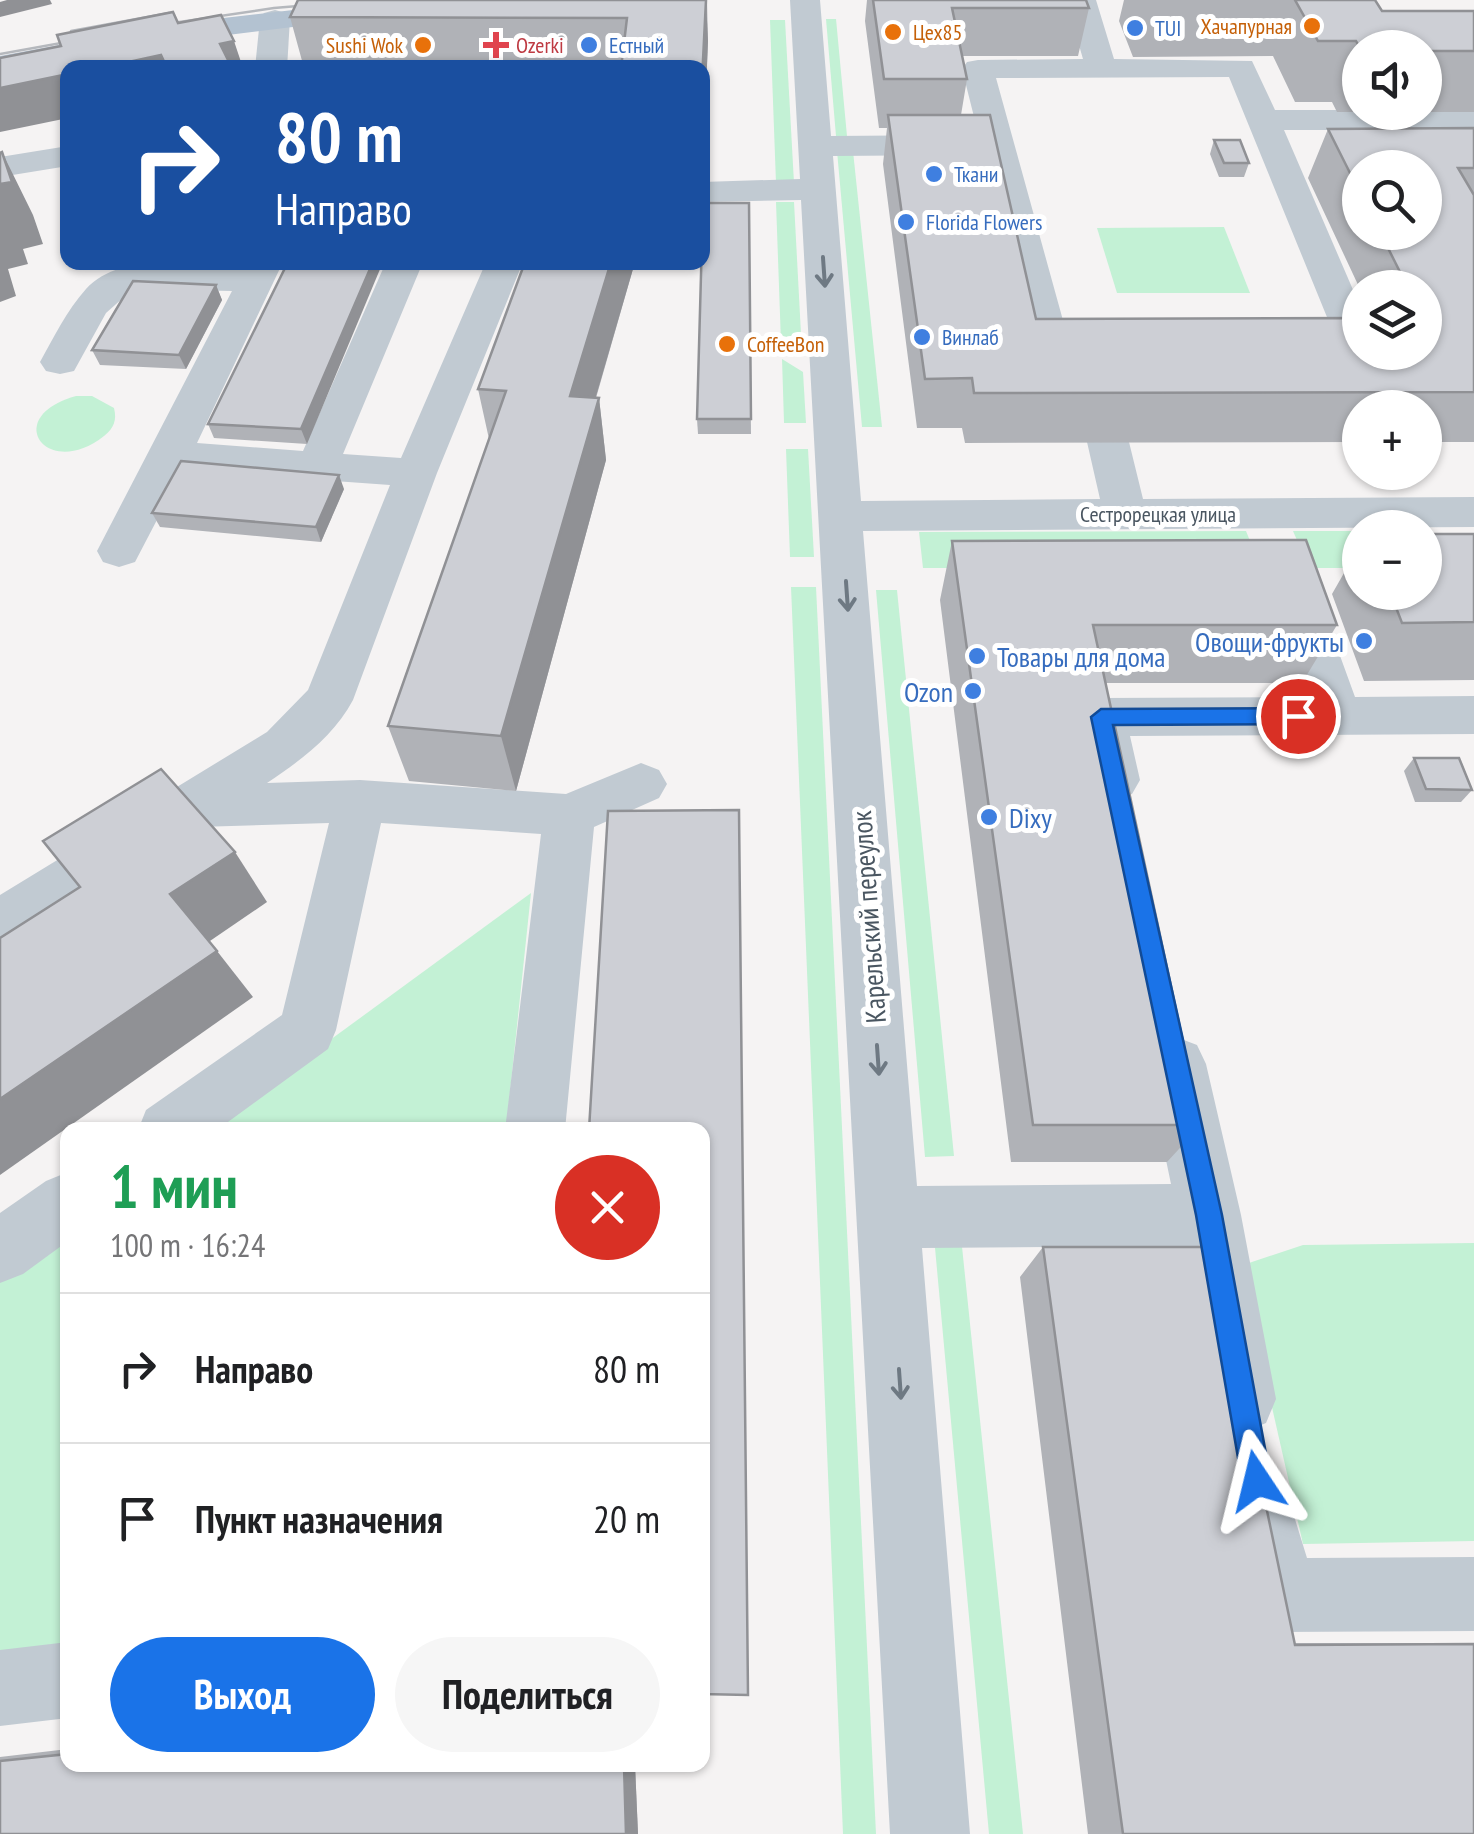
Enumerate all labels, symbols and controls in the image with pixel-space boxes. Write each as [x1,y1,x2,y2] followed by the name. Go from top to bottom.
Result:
[1201,12,1292,40] place label: Хачапурная
[1155,14,1181,42] place label: TUI
[1301,15,1323,37] marker: Хачапурная
[1124,17,1146,39] marker: TUI
[913,18,962,46] place label: Цех85
[882,21,904,43] marker: Цех85
[1342,30,1442,610] map controls
[1342,30,1442,130] button: sound
[326,31,403,59] place label: Sushi Wok
[516,31,564,59] place label: Ozerki
[609,31,664,59] place label: Естный
[412,34,434,56] marker: Sushi Wok
[485,34,507,56] marker: Ozerki
[578,34,600,56] marker: Естный
[275,91,403,181] text: 80 m
[110,100,240,230] icon: right
[1342,150,1442,250] button: search
[954,160,998,188] place label: Ткани
[923,163,945,185] marker: Ткани
[275,179,412,237] text: Направо
[926,208,1042,236] place label: Florida Flowers
[895,211,917,233] marker: Florida Flowers
[815,255,834,287] one-way arrow
[1342,270,1442,370] button: layers
[942,323,999,351] place label: Винлаб
[911,326,933,348] marker: Винлаб
[747,330,824,358] place label: CoffeeBon
[716,333,738,355] marker: CoffeeBon
[1342,390,1442,490] button: +
[1080,500,1236,528] street label: Сестрорецкая улица
[1342,510,1442,610] button: −
[837,579,856,612] one-way arrow
[1195,623,1344,660] place label: Овощи-фрукты
[1353,630,1375,652] marker: Овощи-фрукты
[997,638,1166,675] place label: Товары для дома
[966,645,988,667] marker: Товары для дома
[904,673,953,710] place label: Ozon
[1256,674,1341,759] pin
[962,680,984,702] marker: Ozon
[1271,689,1326,744] icon: arrive
[1009,799,1052,836] place label: Dixy
[978,806,1000,828] marker: Dixy
[842,809,894,1024] street label: Карельский переулок
[869,1043,888,1076] one-way arrow
[110,1147,238,1225] text: 1 мин
[555,1155,660,1260] button: close
[110,1224,265,1266] text: 100 m · 16:24
[110,1341,165,1396] icon: right
[195,1344,313,1393] text: Направо
[593,1344,660,1393] text: 80 m
[891,1368,910,1400] one-way arrow
[1205,1429,1309,1533] position arrow
[110,1491,165,1546] icon: arrive
[195,1494,443,1543] text: Пункт назначения
[593,1494,660,1543] text: 20 m
[110,1637,375,1752] button: Выход
[395,1637,660,1752] button: Поделиться

